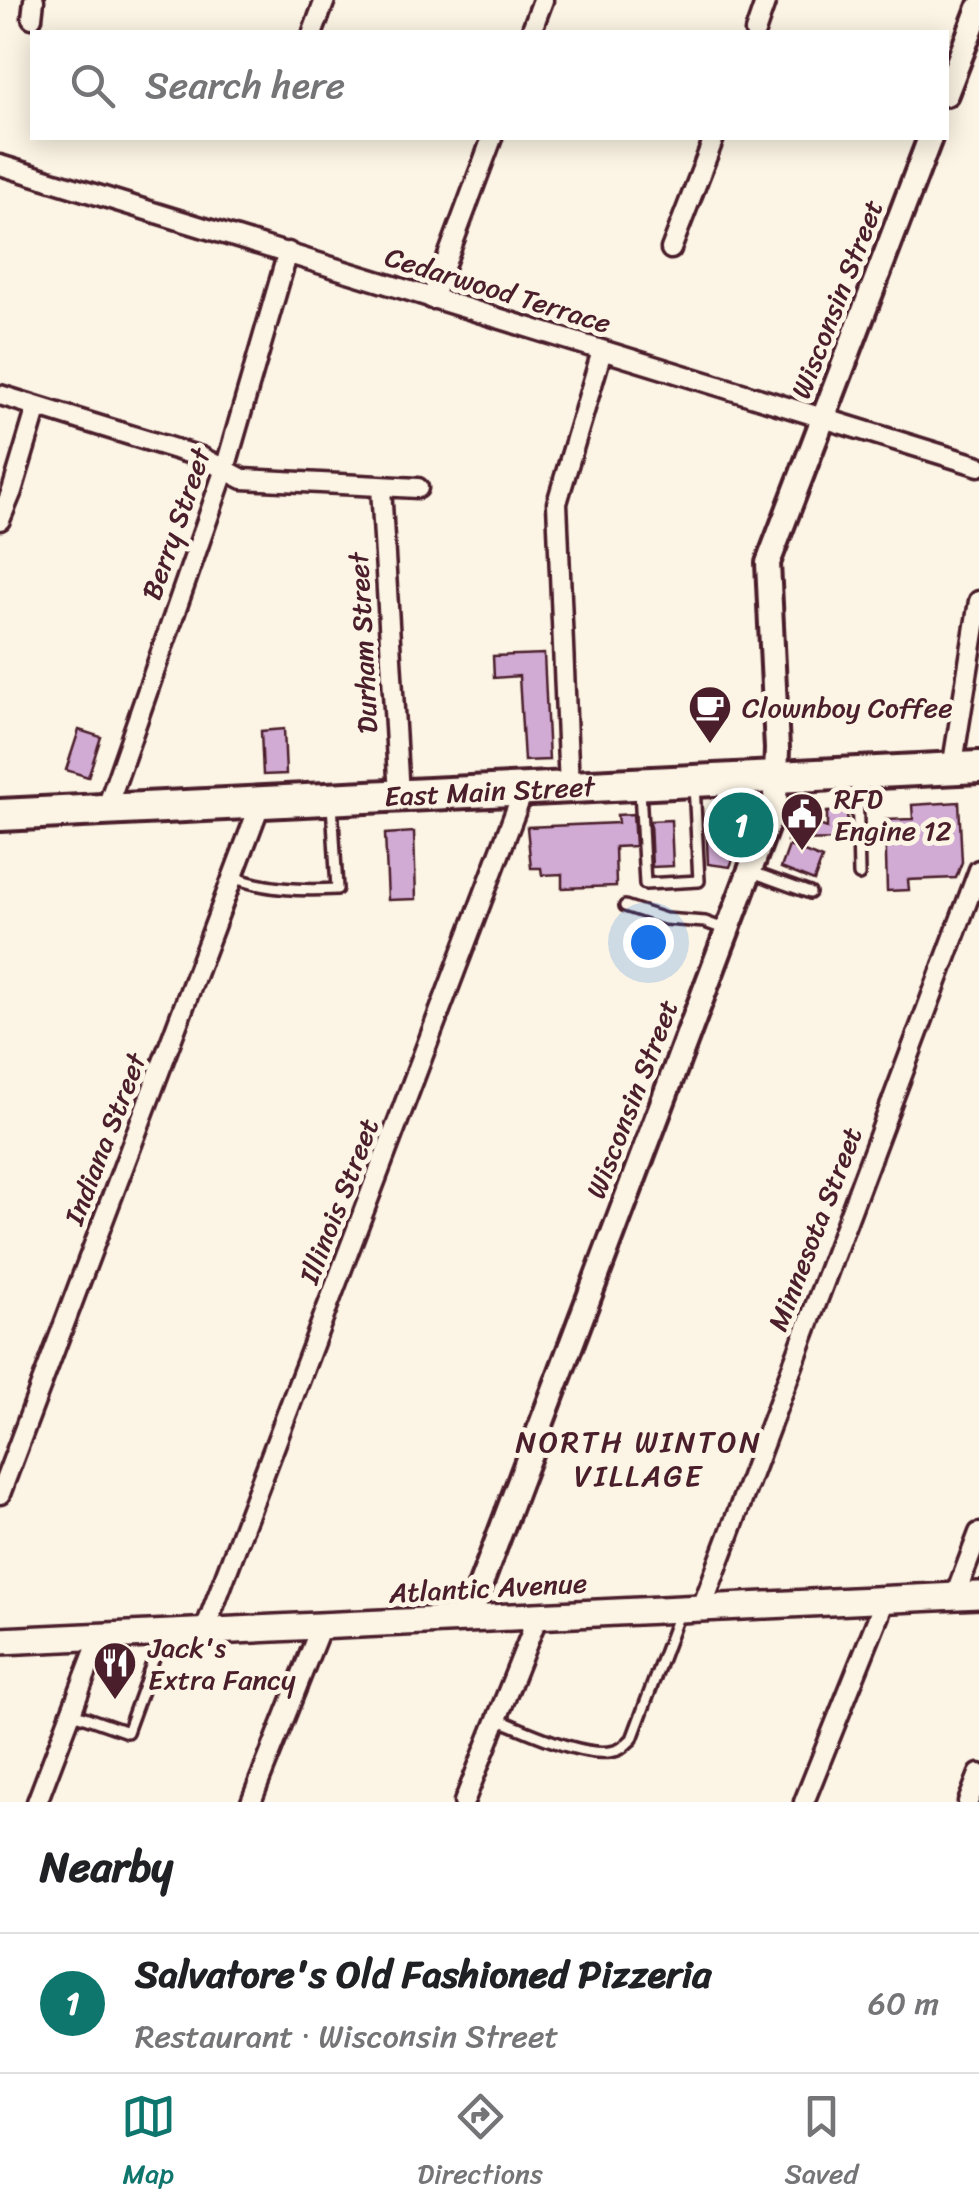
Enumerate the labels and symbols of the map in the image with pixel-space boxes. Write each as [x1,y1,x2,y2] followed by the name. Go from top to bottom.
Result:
[777,192,897,406] street label: Wisconsin Street
[379,232,617,348] street label: Cedarwood Terrace
[127,440,225,607] street label: Berry Street
[334,550,392,735] street label: Durham Street
[742,683,953,732] place label: Clownboy Coffee
[687,684,733,745] cafe icon: Clownboy Coffee
[383,761,597,821] street label: East Main Street
[834,774,952,855] place label: RFD Engine 12
[708,788,774,862] pin: 1
[779,791,825,852] public building icon: RFD Engine 12
[623,917,674,968] your location
[572,992,692,1206] street label: Wisconsin Street
[49,1044,161,1233] street label: Indiana Street
[285,1111,393,1292] street label: Illinois Street
[754,1120,876,1338] street label: Minnesota Street
[516,1415,762,1503] district label: NORTH WINTON VILLAGE
[387,1558,588,1618] street label: Atlantic Avenue
[147,1623,296,1704] place label: Jack's Extra Fancy
[92,1640,138,1701] restaurant icon: Jack's Extra Fancy

